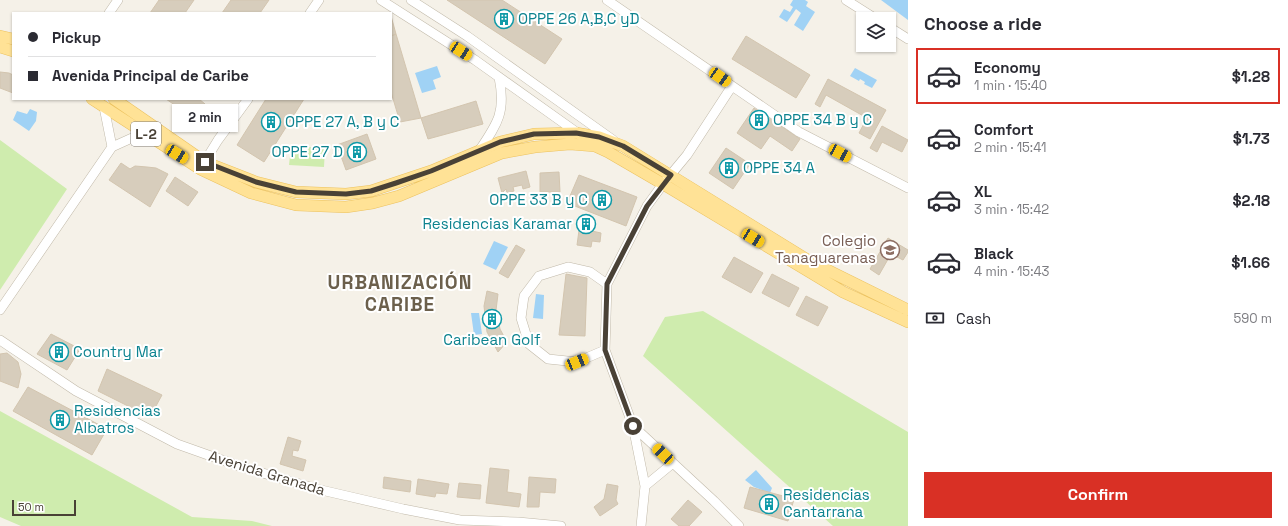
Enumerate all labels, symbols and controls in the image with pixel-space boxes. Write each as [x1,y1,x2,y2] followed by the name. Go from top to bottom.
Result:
[493,8,515,30] building icon: OPPE 26 A,B,C yD
[518,9,639,28] place label: OPPE 26 A,B,C yD
[856,12,896,52] map controls
[856,12,896,52] button: layers
[924,12,1042,35] text: Choose a ride
[52,28,101,47] text: Pickup
[448,39,474,63] car
[926,58,962,94] icon: car
[974,58,1041,77] text: Economy
[707,65,733,89] car
[52,66,249,85] text: Avenida Principal de Caribe
[1232,67,1270,86] text: $1.28
[974,77,1047,94] text: 1 min · 15:40
[172,104,238,132] callout: 2 min
[188,109,222,126] text: 2 min
[748,109,770,131] building icon: OPPE 34 B y C
[773,110,872,129] place label: OPPE 34 B y C
[260,111,282,133] building icon: OPPE 27 A, B y C
[285,112,399,131] place label: OPPE 27 A, B y C
[926,120,962,156] icon: car
[974,120,1034,139] text: Comfort
[131,122,161,146] road number: L-2
[1233,129,1270,148] text: $1.73
[974,139,1046,156] text: 2 min · 15:41
[346,141,368,163] building icon: OPPE 27 D
[271,142,343,161] place label: OPPE 27 D
[827,142,853,164] car
[164,143,190,165] car
[196,153,214,171] route end
[718,157,740,179] building icon: OPPE 34 A
[743,158,815,177] place label: OPPE 34 A
[926,182,962,218] icon: car
[974,182,992,201] text: XL
[591,189,613,211] building icon: OPPE 33 B y C
[489,190,588,209] place label: OPPE 33 B y C
[1233,191,1270,210] text: $2.18
[974,201,1049,218] text: 3 min · 15:42
[575,213,597,235] building icon: Residencias Karamar
[422,214,572,233] place label: Residencias Karamar
[740,227,766,249] car
[775,231,876,267] place label: Colegio Tanaguarenas
[879,239,901,261] school or university icon: Colegio Tanaguarenas
[926,244,962,280] icon: car
[974,244,1014,263] text: Black
[1231,253,1270,272] text: $1.66
[974,263,1049,280] text: 4 min · 15:43
[328,270,472,317] district label: URBANIZACIÓN CARIBE
[924,307,946,329] icon: cash
[481,308,503,330] building icon: Caribean Golf
[956,309,991,328] text: Cash
[1233,310,1272,327] text: 590 m
[443,330,541,349] place label: Caribean Golf
[48,341,70,363] building icon: Country Mar
[73,342,163,361] place label: Country Mar
[564,352,590,372] car
[74,401,161,437] place label: Residencias Albatros
[49,409,71,431] building icon: Residencias Albatros
[624,417,642,435] route start
[650,441,676,467] car
[207,446,328,499] street label: Avenida Granada
[924,472,1272,518] button: Confirm
[783,485,870,521] place label: Residencias Cantarrana
[758,493,780,515] building icon: Residencias Cantarrana
[12,498,76,517] scale bar
[18,500,44,514] text: 50 m

